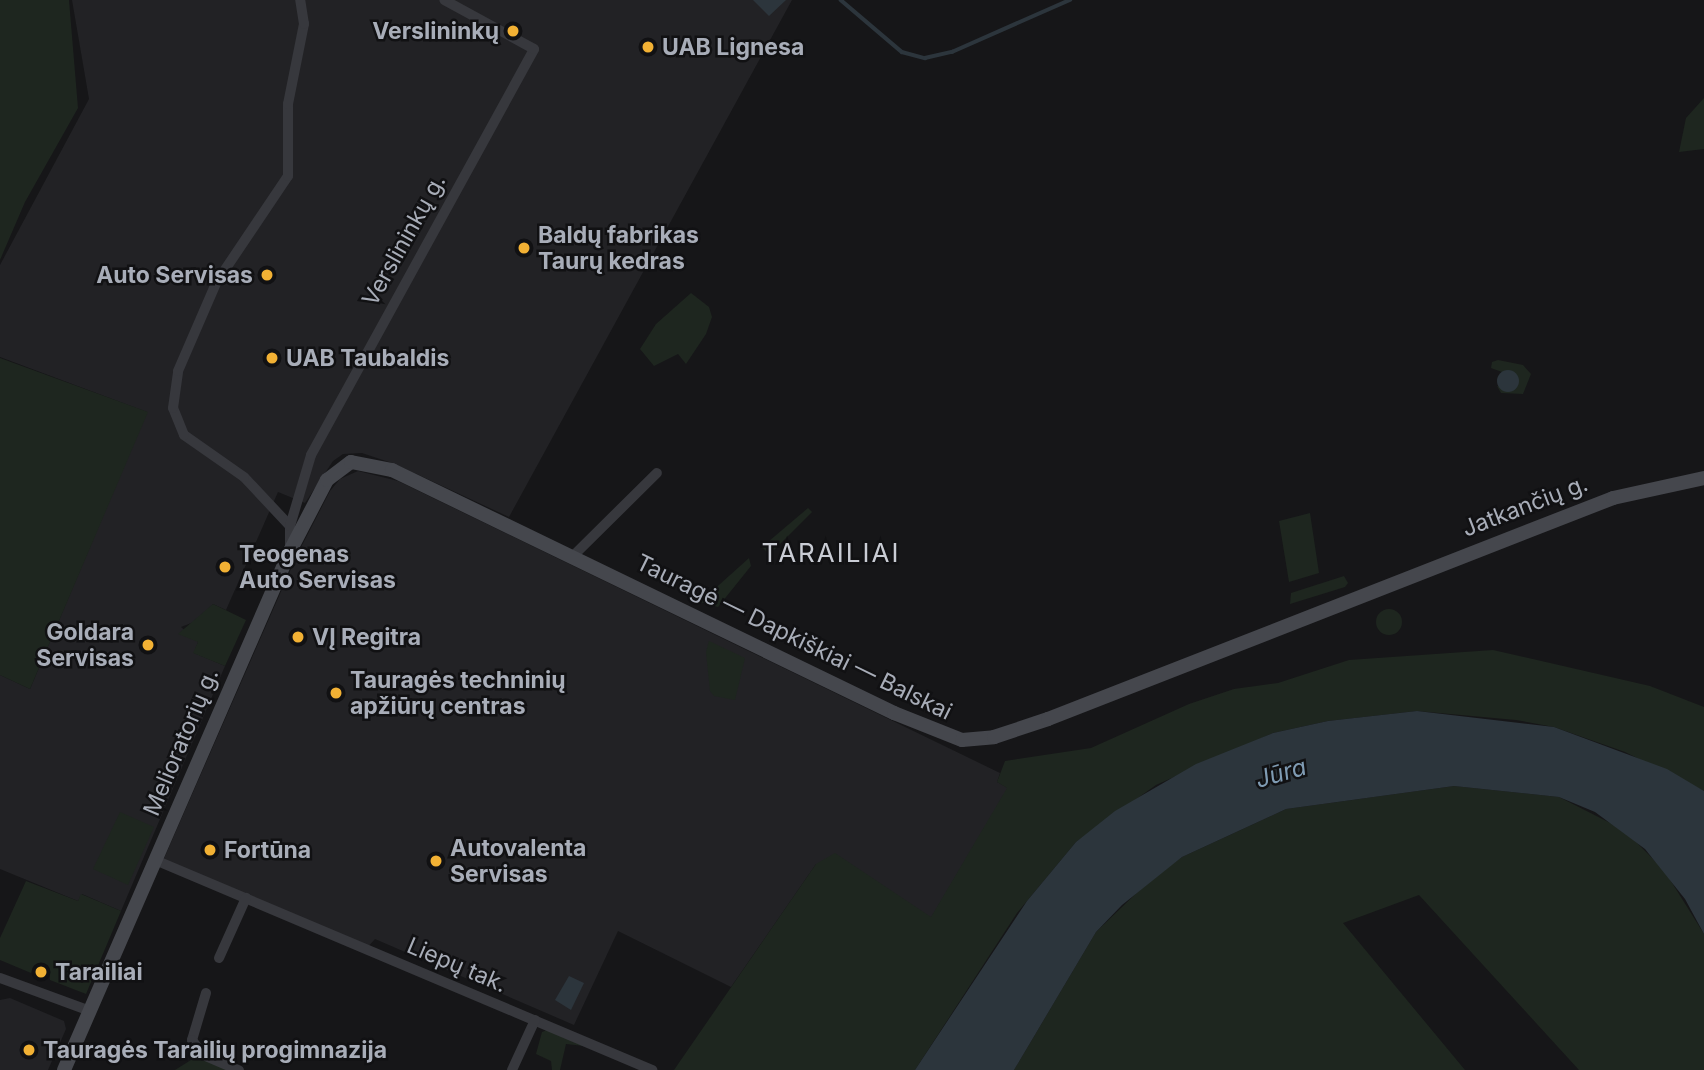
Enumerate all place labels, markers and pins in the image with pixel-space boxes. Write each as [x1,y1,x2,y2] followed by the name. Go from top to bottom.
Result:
[372,17,499,45] place label: Verslininkų
[505,23,521,39] marker: Verslininkų
[662,33,804,61] place label: UAB Lignesa
[640,39,656,55] marker: UAB Lignesa
[538,221,699,275] place label: Baldų fabrikas Taurų kedras
[516,240,532,256] marker: Baldų fabrikas Taurų kedras
[96,261,253,289] place label: Auto Servisas
[259,267,275,283] marker: Auto Servisas
[286,344,449,372] place label: UAB Taubaldis
[264,350,280,366] marker: UAB Taubaldis
[239,540,396,594] place label: Teogenas Auto Servisas
[217,559,233,575] marker: Teogenas Auto Servisas
[36,618,134,672] place label: Goldara Servisas
[312,623,421,651] place label: VĮ Regitra
[290,629,306,645] marker: VĮ Regitra
[140,637,156,653] marker: Goldara Servisas
[350,666,565,720] place label: Tauragės techninių apžiūrų centras
[328,685,344,701] marker: Tauragės techninių apžiūrų centras
[450,834,586,888] place label: Autovalenta Servisas
[224,836,311,864] place label: Fortūna
[202,842,218,858] marker: Fortūna
[428,853,444,869] marker: Autovalenta Servisas
[55,958,143,986] place label: Tarailiai
[33,964,49,980] marker: Tarailiai
[43,1036,387,1064] place label: Tauragės Tarailių progimnazija
[21,1042,37,1058] marker: Tauragės Tarailių progimnazija

